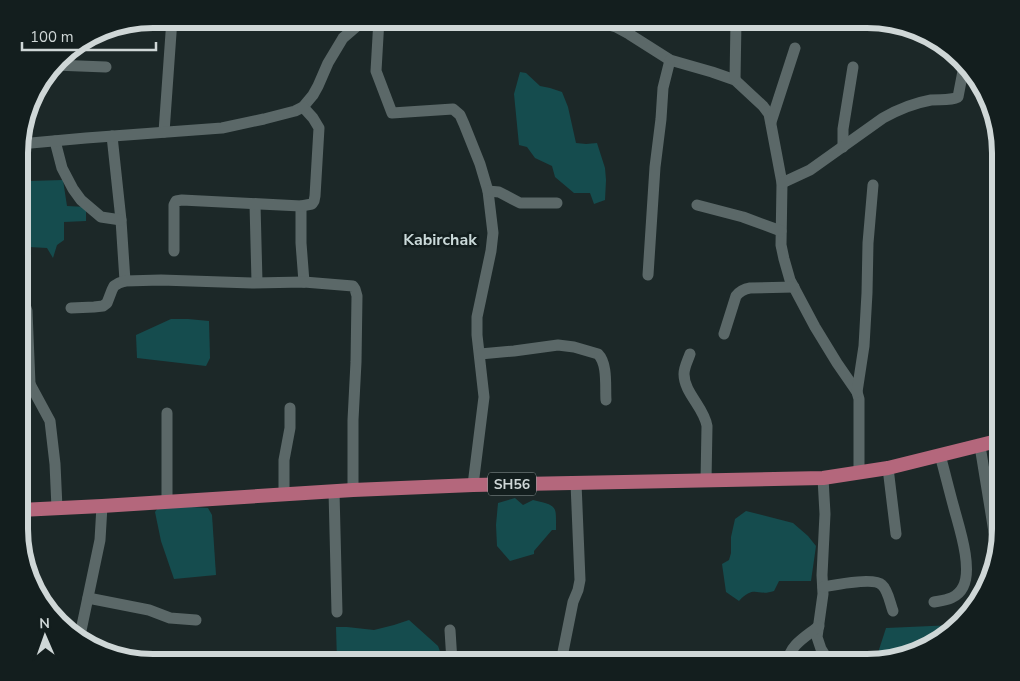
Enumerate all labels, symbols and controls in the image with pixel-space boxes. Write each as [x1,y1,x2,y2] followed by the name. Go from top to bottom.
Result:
[22,20,156,52] scale bar
[30,27,74,47] text: 100 m
[403,229,477,251] district label: Kabirchak
[488,472,536,496] road number: SH56
[20,611,70,661] north arrow
[39,614,50,633] text: N

